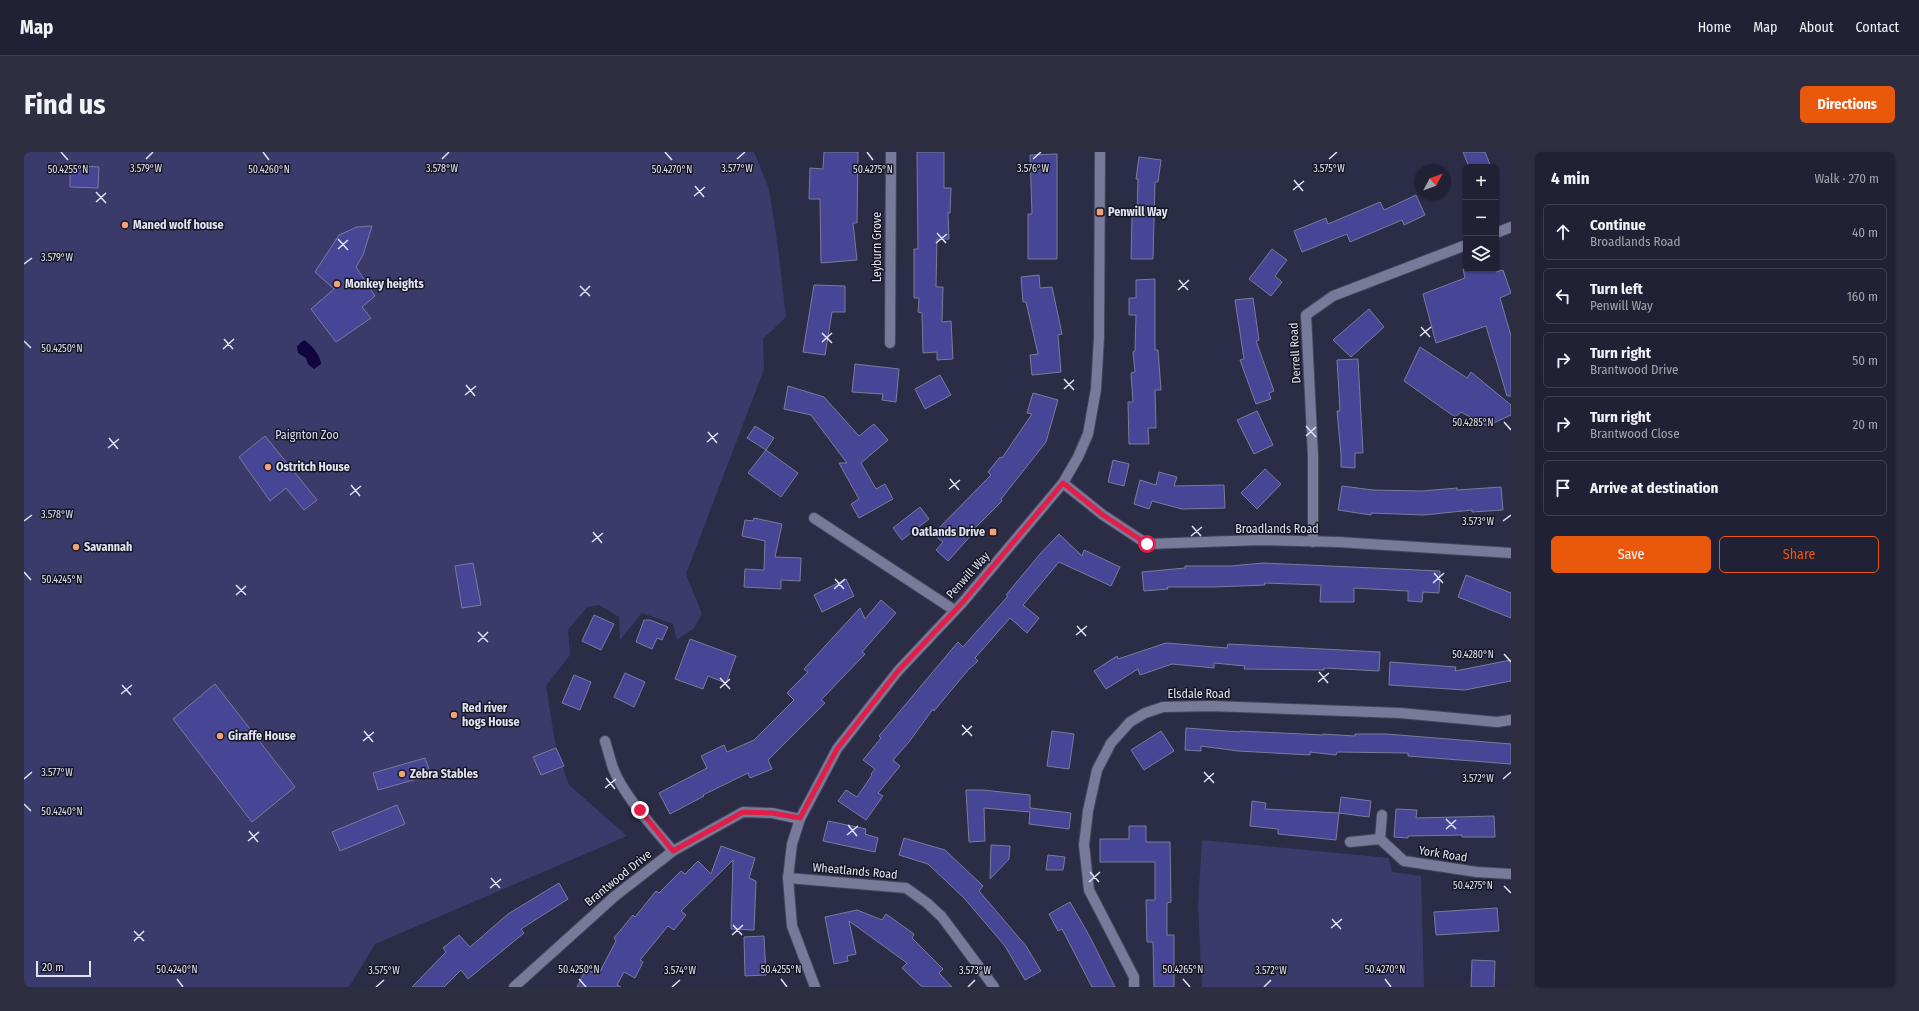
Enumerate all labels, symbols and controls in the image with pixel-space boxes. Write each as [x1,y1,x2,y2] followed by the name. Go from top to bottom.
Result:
[20,16,53,39] text: Map
[1698,19,1731,36] text: Home
[1753,19,1777,36] text: Map
[1799,19,1834,36] text: About
[1856,19,1899,36] text: Contact
[1800,86,1895,123] button: Directions
[24,88,106,121] text: Find us
[130,163,163,175] text: 3.579°W
[426,163,459,175] text: 3.578°W
[721,163,753,175] text: 3.577°W
[1017,163,1049,175] text: 3.576°W
[1313,163,1345,175] text: 3.575°W
[48,164,88,176] text: 50.4255°N
[248,164,290,176] text: 50.4260°N
[652,164,692,176] text: 50.4270°N
[853,164,893,176] text: 50.4275°N
[1415,164,1451,200] north arrow
[1463,164,1499,272] map controls
[1463,164,1499,200] button: +
[1551,168,1590,189] text: 4 min
[1814,171,1879,186] text: Walk · 270 m
[1463,200,1499,236] button: −
[1108,205,1168,219] place label: Penwill Way
[1095,207,1105,217] marker: Penwill Way
[870,212,884,282] street label: Leyburn Grove
[1590,216,1646,234] text: Continue
[133,218,224,232] place label: Maned wolf house
[120,220,130,230] marker: Maned wolf house
[1552,221,1574,243] icon: ahead
[1852,225,1878,240] text: 40 m
[1590,234,1680,249] text: Broadlands Road
[1463,236,1499,272] button: layers
[41,252,74,264] text: 3.579°W
[345,277,424,291] place label: Monkey heights
[332,279,342,289] marker: Monkey heights
[1590,280,1643,298] text: Turn left
[1552,285,1574,307] icon: left
[1847,289,1878,304] text: 160 m
[1590,298,1653,313] text: Penwill Way
[1286,322,1304,384] street label: Derrell Road
[41,343,83,355] text: 50.4250°N
[1590,344,1651,362] text: Turn right
[1552,349,1574,371] icon: right
[1852,353,1878,368] text: 50 m
[1590,362,1678,377] text: Brantwood Drive
[1590,408,1651,426] text: Turn right
[1552,413,1574,435] icon: right
[1453,417,1493,429] text: 50.4285°N
[1852,417,1878,432] text: 20 m
[1590,426,1680,441] text: Brantwood Close
[275,428,339,442] park label: Paignton Zoo
[276,460,350,474] place label: Ostritch House
[263,462,273,472] marker: Ostritch House
[1552,477,1574,499] icon: arrive
[1590,479,1718,497] text: Arrive at destination
[41,509,74,521] text: 3.578°W
[1462,516,1494,528] text: 3.573°W
[1235,522,1319,536] street label: Broadlands Road
[911,525,985,539] place label: Oatlands Drive
[988,527,998,537] marker: Oatlands Drive
[1138,535,1156,553] route start
[1551,536,1711,573] button: Save
[1719,536,1879,573] button: Share
[84,540,132,554] place label: Savannah
[71,542,81,552] marker: Savannah
[943,548,993,601] street label: Penwill Way
[42,574,82,586] text: 50.4245°N
[1452,649,1494,661] text: 50.4280°N
[1168,687,1230,701] street label: Elsdale Road
[462,701,520,729] place label: Red river hogs House
[449,710,459,720] marker: Red river hogs House
[228,729,296,743] place label: Giraffe House
[215,731,225,741] marker: Giraffe House
[41,767,73,779] text: 3.577°W
[410,767,479,781] place label: Zebra Stables
[397,769,407,779] marker: Zebra Stables
[1462,773,1494,785] text: 3.572°W
[631,801,649,819] route end
[41,806,83,818] text: 50.4240°N
[1418,843,1468,865] street label: York Road
[582,847,654,909] street label: Brantwood Drive
[812,860,898,882] street label: Wheatlands Road
[1453,880,1493,892] text: 50.4275°N
[36,959,91,978] scale bar
[42,961,64,974] text: 20 m
[156,964,198,976] text: 50.4240°N
[558,964,600,976] text: 50.4250°N
[761,964,801,976] text: 50.4255°N
[1163,964,1203,976] text: 50.4265°N
[1365,964,1405,976] text: 50.4270°N
[368,965,400,977] text: 3.575°W
[664,965,696,977] text: 3.574°W
[959,965,991,977] text: 3.573°W
[1255,965,1287,977] text: 3.572°W

